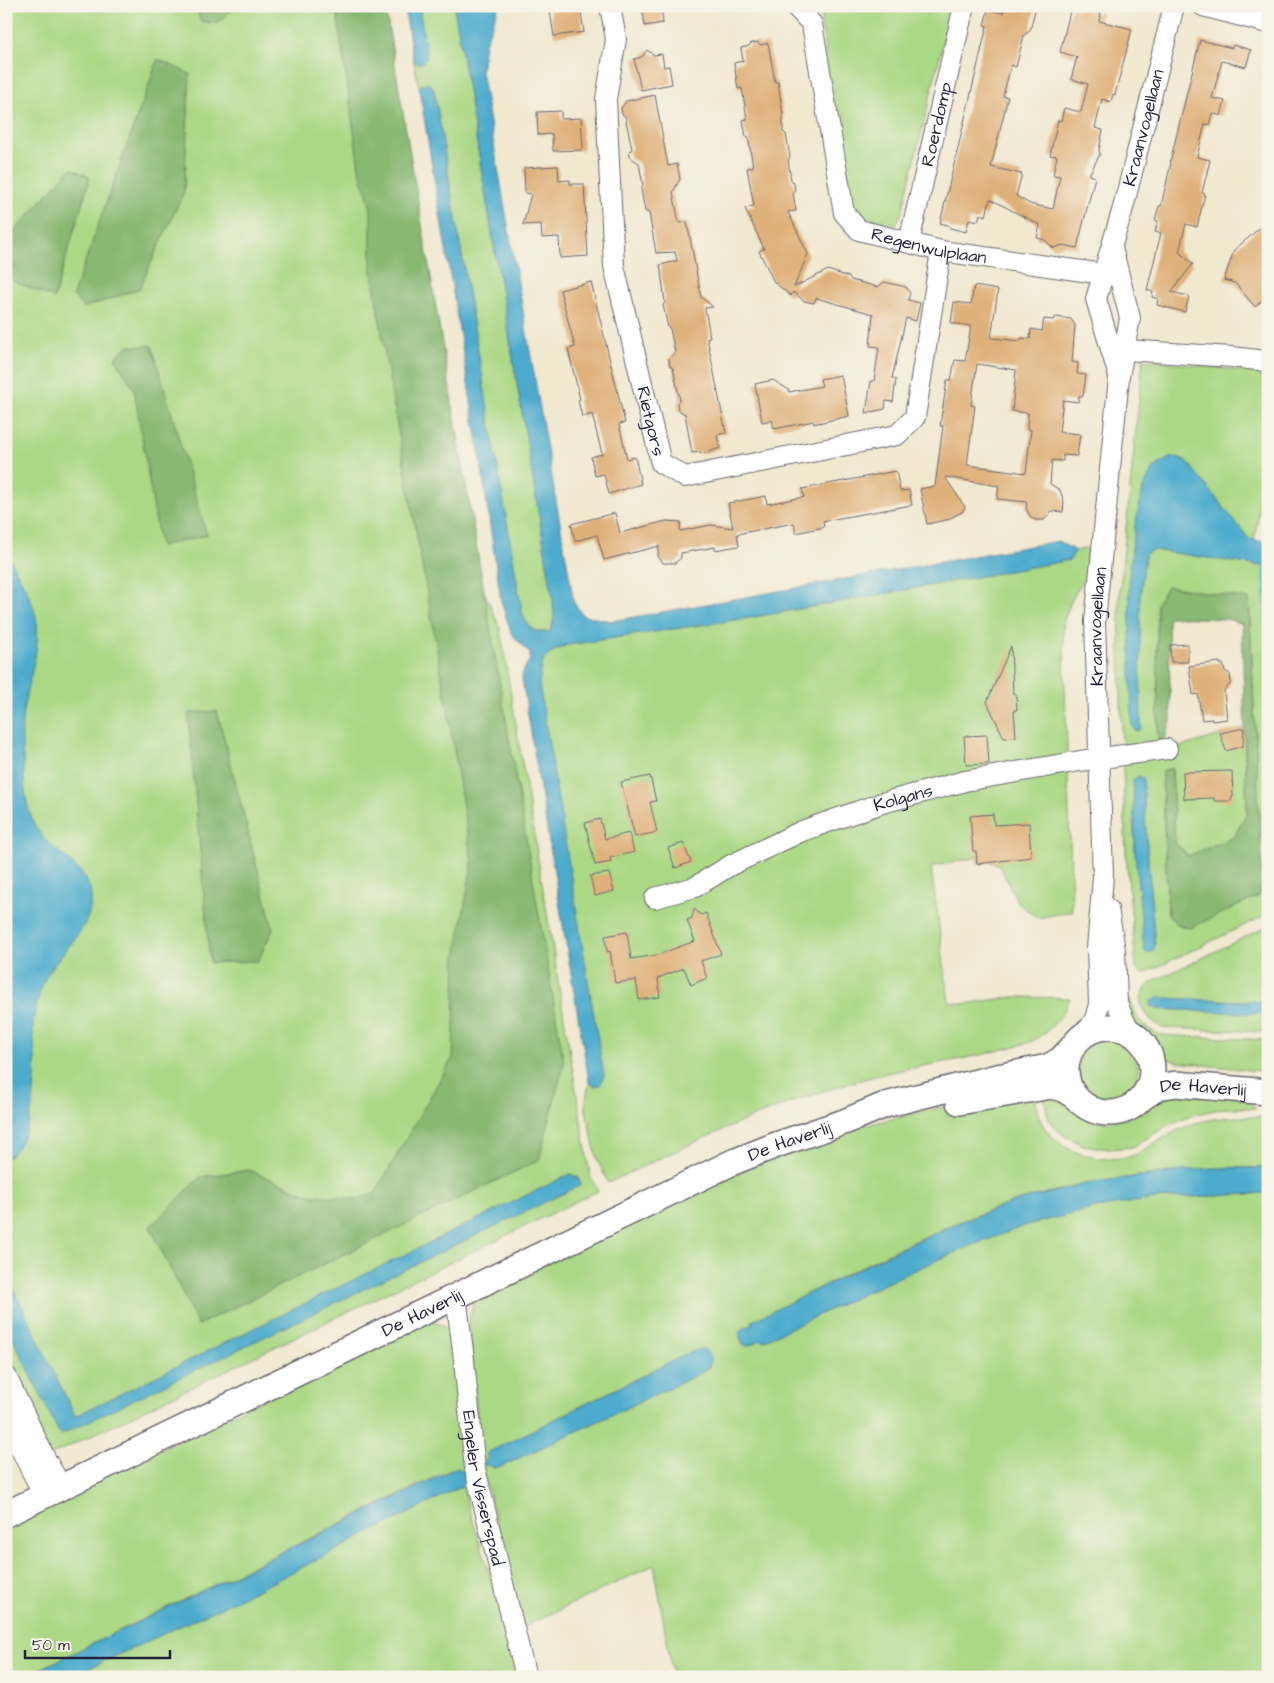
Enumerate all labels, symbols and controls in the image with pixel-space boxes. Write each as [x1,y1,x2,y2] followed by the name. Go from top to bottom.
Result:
[1117,67,1170,189] street label: Kraanvogellaan
[915,79,958,169] street label: Roerdomp
[869,221,988,270] street label: Regenwulplaan
[631,384,671,459] street label: Rietgors
[1082,566,1113,687] street label: Kraanvogellaan
[870,778,935,818] street label: Kolgans
[1158,1071,1248,1103] street label: De Haverlij
[744,1115,835,1167] street label: De Haverlij
[377,1282,467,1343] street label: De Haverlij
[457,1409,511,1568] street label: Engeler Visserspad
[25,1628,170,1660] scale bar
[32,1635,70,1656] text: 50 m

